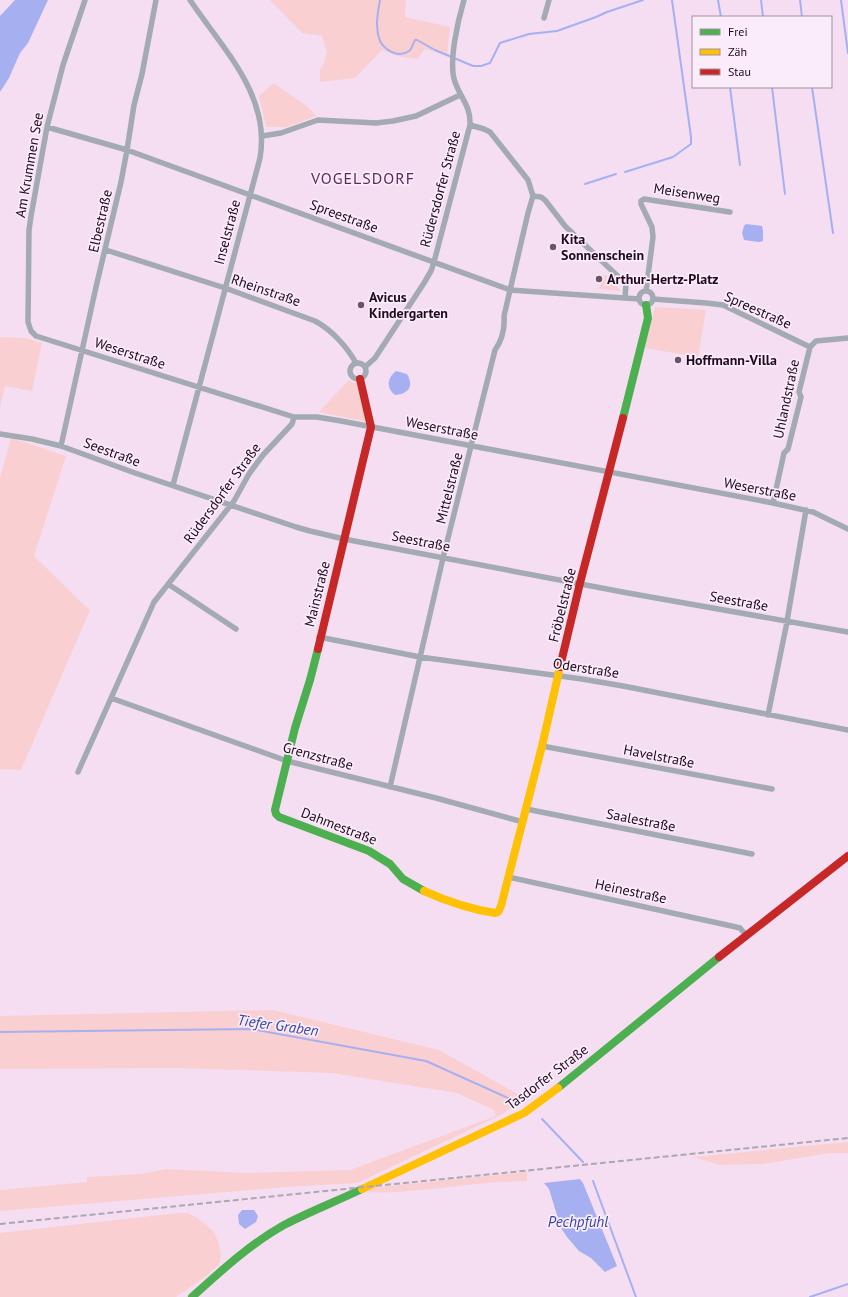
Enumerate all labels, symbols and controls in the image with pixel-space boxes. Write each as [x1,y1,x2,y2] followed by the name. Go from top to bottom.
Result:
[692,16,832,88] legend
[728,24,748,39] text: Frei
[728,44,747,59] text: Zäh
[728,64,751,79] text: Stau
[11,111,47,219] street label: Am Krummen See
[416,129,464,249] street label: Rüdersdorfer Straße
[310,168,415,188] district label: VOGELSDORF
[652,179,722,207] street label: Meisenweg
[84,188,116,254] street label: Elbestraße
[307,195,381,237] street label: Spreestraße
[210,198,244,266] street label: Inselstraße
[561,230,644,264] place label: Kita Sonnenschein
[548,242,558,252] marker: Kita Sonnenschein
[229,270,303,310] street label: Rheinstraße
[607,270,719,288] place label: Arthur-Hertz-Platz
[594,274,604,284] marker: Arthur-Hertz-Platz
[722,287,794,333] street label: Spreestraße
[369,288,448,322] place label: Avicus Kindergarten
[356,300,366,310] marker: Avicus Kindergarten
[92,333,168,373] street label: Weserstraße
[686,351,777,369] place label: Hoffmann-Villa
[673,355,683,365] marker: Hoffmann-Villa
[769,358,803,440] street label: Uhlandstraße
[404,412,480,444] street label: Weserstraße
[81,433,143,471] street label: Seestraße
[179,439,265,547] street label: Rüdersdorfer Straße
[431,450,467,526] street label: Mittelstraße
[722,473,798,505] street label: Weserstraße
[390,527,452,555] street label: Seestraße
[300,559,334,629] street label: Mainstraße
[544,566,580,644] street label: Fröbelstraße
[708,587,770,615] street label: Seestraße
[552,654,620,682] street label: Oderstraße
[281,738,355,774] street label: Grenzstraße
[622,740,696,772] street label: Havelstraße
[298,803,380,849] street label: Dahmestraße
[605,804,677,836] street label: Saalestraße
[594,875,668,907] street label: Heinestraße
[236,1010,320,1040] water label: Tiefer Graben
[502,1040,592,1114] street label: Tasdorfer Straße
[548,1212,608,1231] water label: Pechpfuhl

